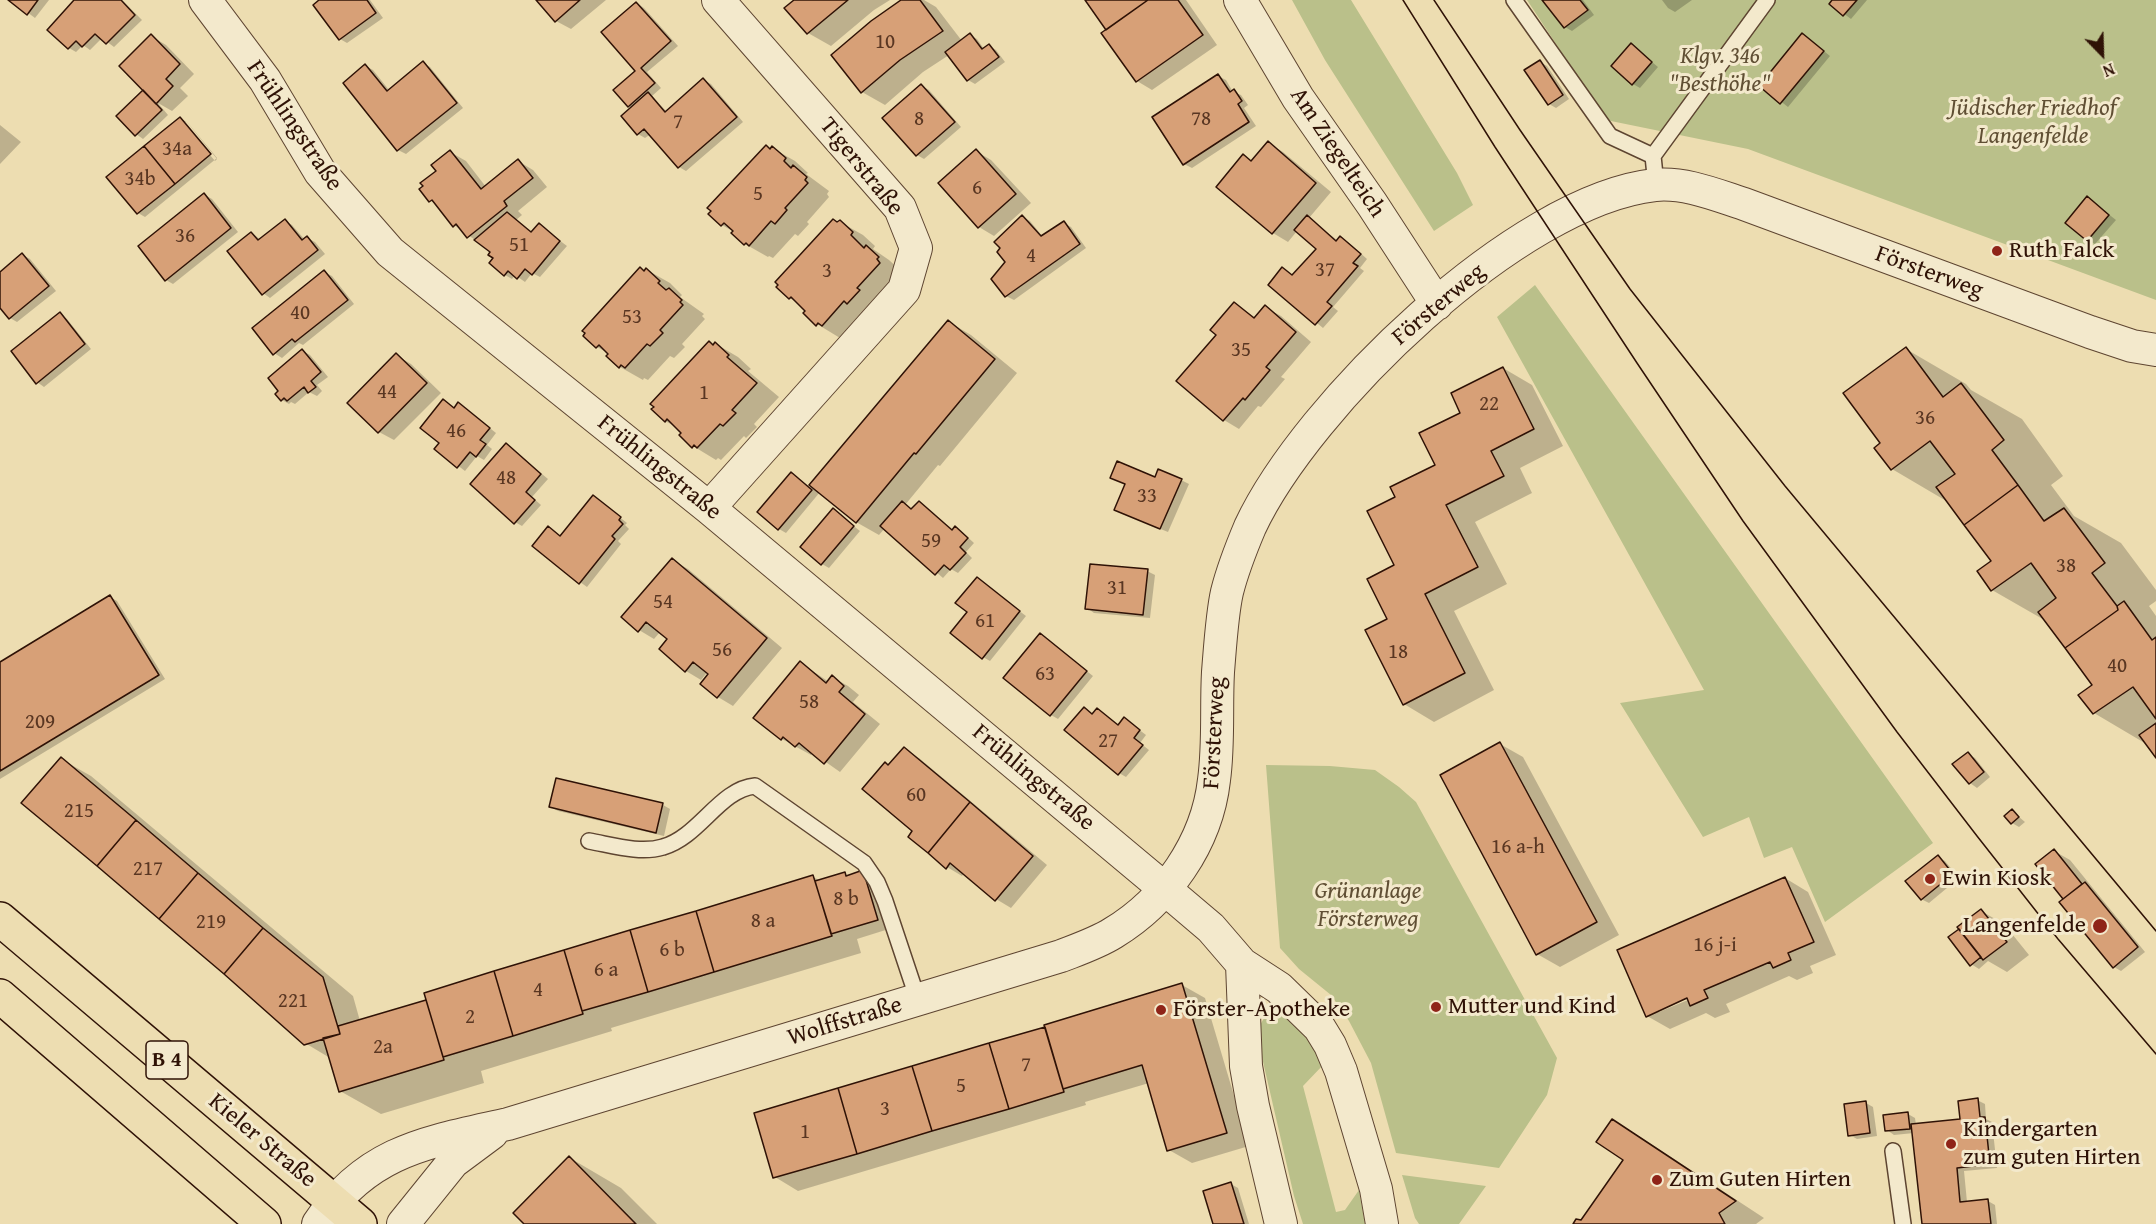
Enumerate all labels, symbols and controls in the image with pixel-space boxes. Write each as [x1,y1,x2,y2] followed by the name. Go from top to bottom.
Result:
[2072,24,2132,84] north arrow
[875,30,895,56] house number: 10
[1669,43,1771,99] park label: Klgv. 346 "Besthöhe"
[240,55,348,197] street label: Frühlingstraße
[2099,57,2119,84] text: N
[1283,83,1391,223] street label: Am Ziegelteich
[1950,95,2116,151] park label: Jüdischer Friedhof Langenfelde
[914,107,924,133] house number: 8
[1191,107,1211,133] house number: 78
[673,110,683,136] house number: 7
[813,112,909,222] street label: Tigerstraße
[162,137,192,163] house number: 34a
[124,167,156,193] house number: 34b
[972,176,982,202] house number: 6
[753,182,763,208] house number: 5
[175,224,195,250] house number: 36
[509,233,529,259] house number: 51
[2009,237,2114,265] place label: Ruth Falck
[1871,240,1987,306] street label: Försterweg
[1026,244,1036,270] house number: 4
[1990,244,2004,258] marker: Ruth Falck
[1315,258,1335,284] house number: 37
[1387,258,1491,352] street label: Försterweg
[822,259,832,285] house number: 3
[290,301,310,327] house number: 40
[622,305,642,331] house number: 53
[1231,338,1251,364] house number: 35
[377,380,397,406] house number: 44
[699,381,709,407] house number: 1
[1479,392,1499,418] house number: 22
[1915,406,1935,432] house number: 36
[591,409,727,527] street label: Frühlingstraße
[446,419,466,445] house number: 46
[496,466,516,492] house number: 48
[1137,484,1157,510] house number: 33
[921,529,941,555] house number: 59
[2056,554,2076,580] house number: 38
[1107,576,1127,602] house number: 31
[653,590,673,616] house number: 54
[975,609,995,635] house number: 61
[712,638,732,664] house number: 56
[1388,640,1408,666] house number: 18
[2107,654,2127,680] house number: 40
[1035,662,1055,688] house number: 63
[1198,676,1232,790] street label: Försterweg
[799,690,819,716] house number: 58
[25,710,55,736] house number: 209
[966,718,1100,838] street label: Frühlingstraße
[1098,729,1118,755] house number: 27
[906,783,926,809] house number: 60
[64,799,94,825] house number: 215
[1491,835,1545,861] house number: 16 a-h
[133,857,163,883] house number: 217
[1942,865,2052,893] place label: Ewin Kiosk
[1923,872,1937,886] marker: Ewin Kiosk
[1315,878,1421,934] park label: Grünanlage Försterweg
[833,887,859,913] house number: 8 b
[751,909,775,935] house number: 8 a
[196,910,226,936] house number: 219
[1963,912,2086,940] place label: Langenfelde
[2091,917,2109,935] marker: Langenfelde
[1693,933,1737,959] house number: 16 j-i
[659,938,685,964] house number: 6 b
[594,958,618,984] house number: 6 a
[533,978,543,1004] house number: 4
[278,989,308,1015] house number: 221
[784,991,906,1053] street label: Wolffstraße
[1448,993,1616,1021] place label: Mutter und Kind
[1173,996,1350,1024] place label: Förster-Apotheke
[1429,1000,1443,1014] marker: Mutter und Kind
[1154,1003,1168,1017] marker: Förster-Apotheke
[465,1005,475,1031] house number: 2
[373,1035,393,1061] house number: 2a
[146,1041,188,1079] road number: B 4
[1021,1053,1031,1079] house number: 7
[956,1074,966,1100] house number: 5
[202,1088,322,1194] street label: Kieler Straße
[880,1097,890,1123] house number: 3
[1963,1116,2141,1172] place label: Kindergarten zum guten Hirten
[800,1120,810,1146] house number: 1
[1944,1137,1958,1151] marker: Kindergarten zum guten Hirten
[1669,1166,1851,1194] place label: Zum Guten Hirten
[1650,1173,1664,1187] marker: Zum Guten Hirten

